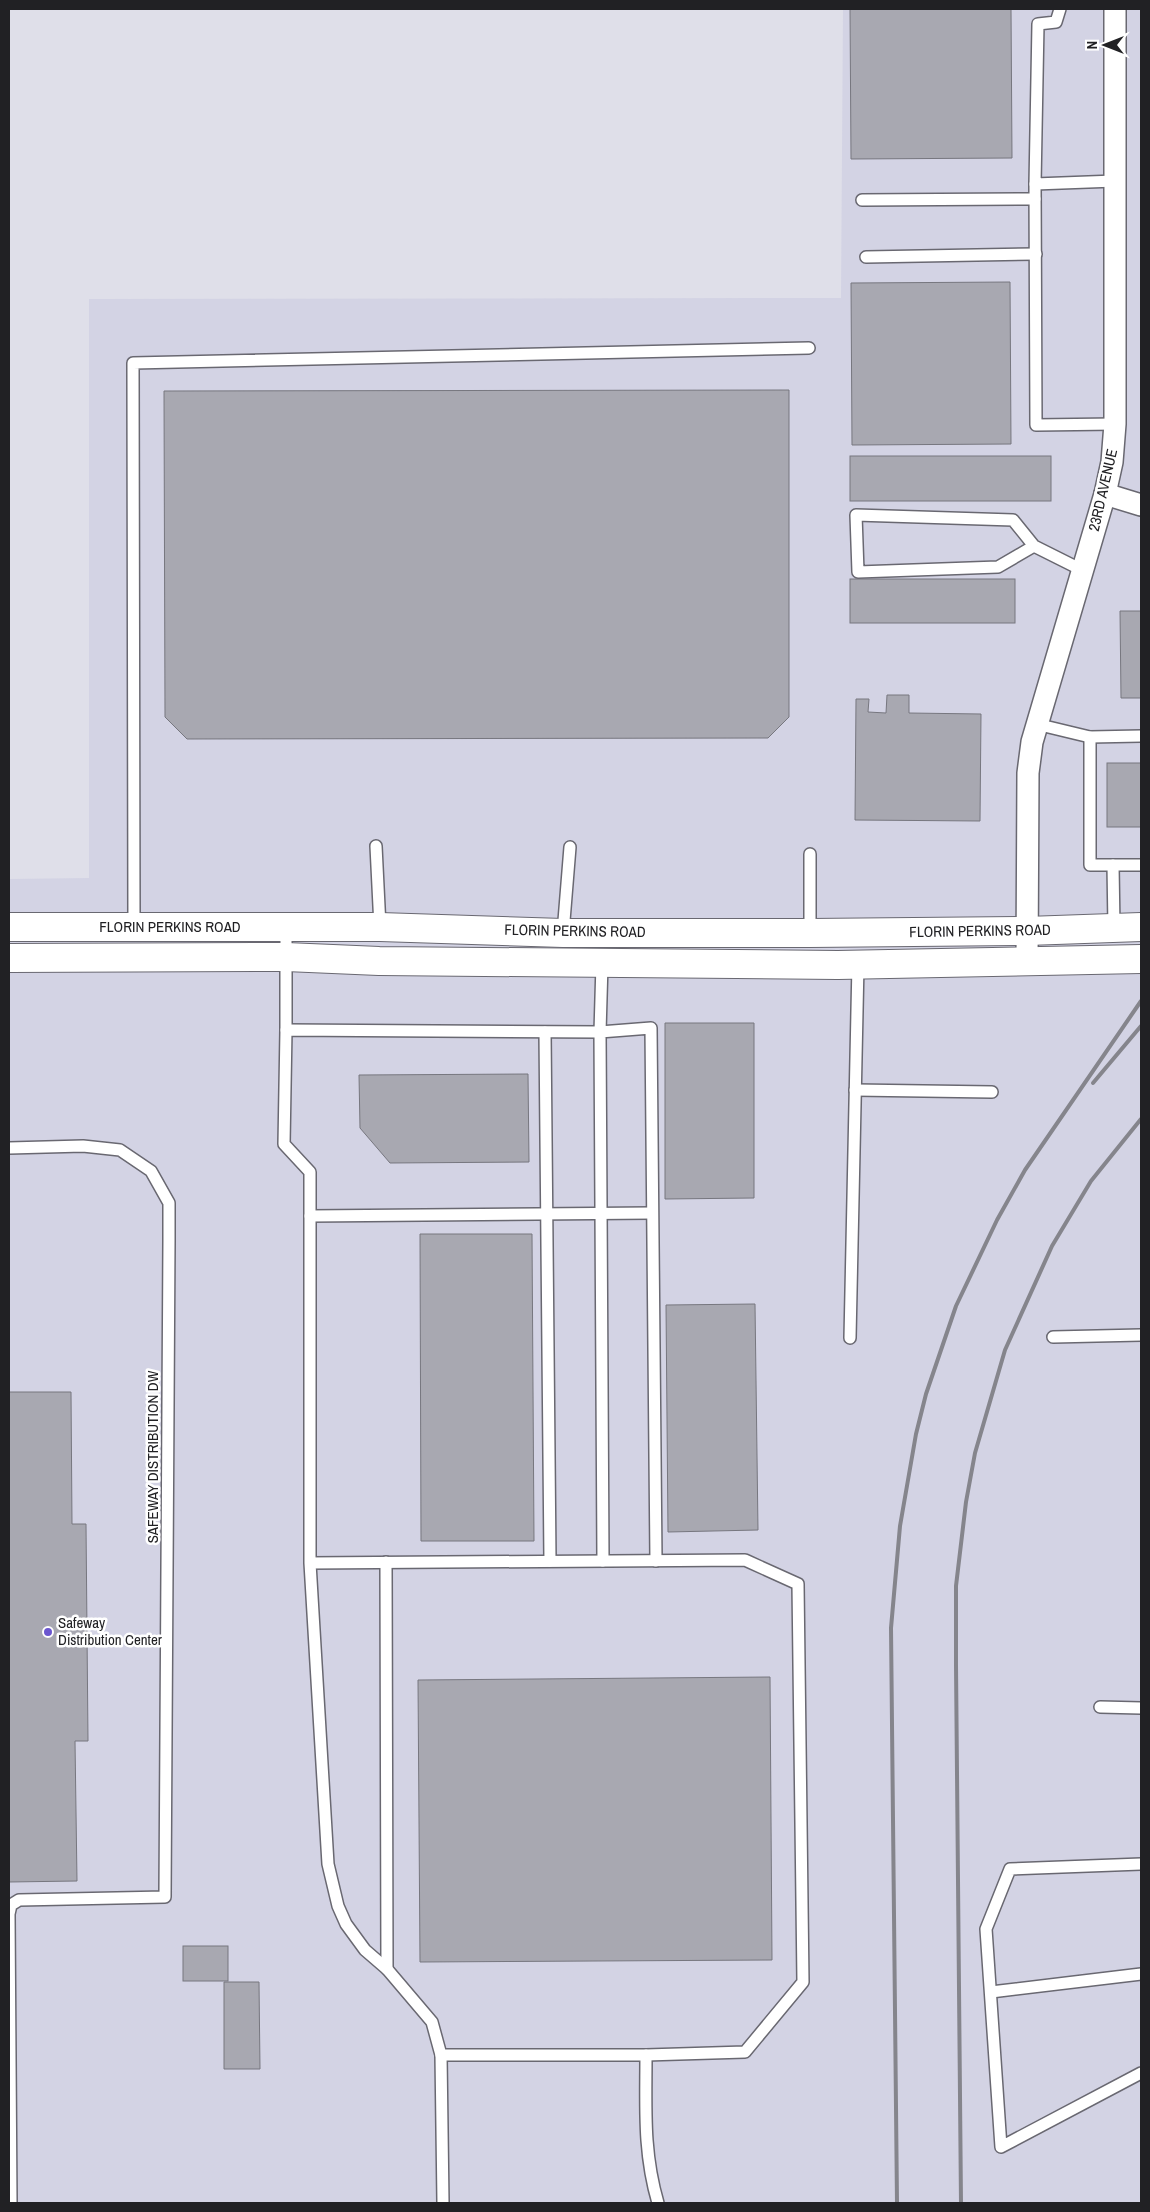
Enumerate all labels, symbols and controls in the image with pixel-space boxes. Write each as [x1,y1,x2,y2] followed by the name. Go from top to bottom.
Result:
[1080,20,1130,70] north arrow
[1083,41,1101,49] text: N
[1083,447,1122,533] street label: 23RD AVENUE
[99,916,241,937] street label: FLORIN PERKINS ROAD
[504,919,646,942] street label: FLORIN PERKINS ROAD
[909,919,1051,942] street label: FLORIN PERKINS ROAD
[142,1370,163,1543] street label: SAFEWAY DISTRIBUTION DW
[58,1612,162,1650] place label: Safeway Distribution Center
[42,1626,54,1638] marker: Safeway Distribution Center

